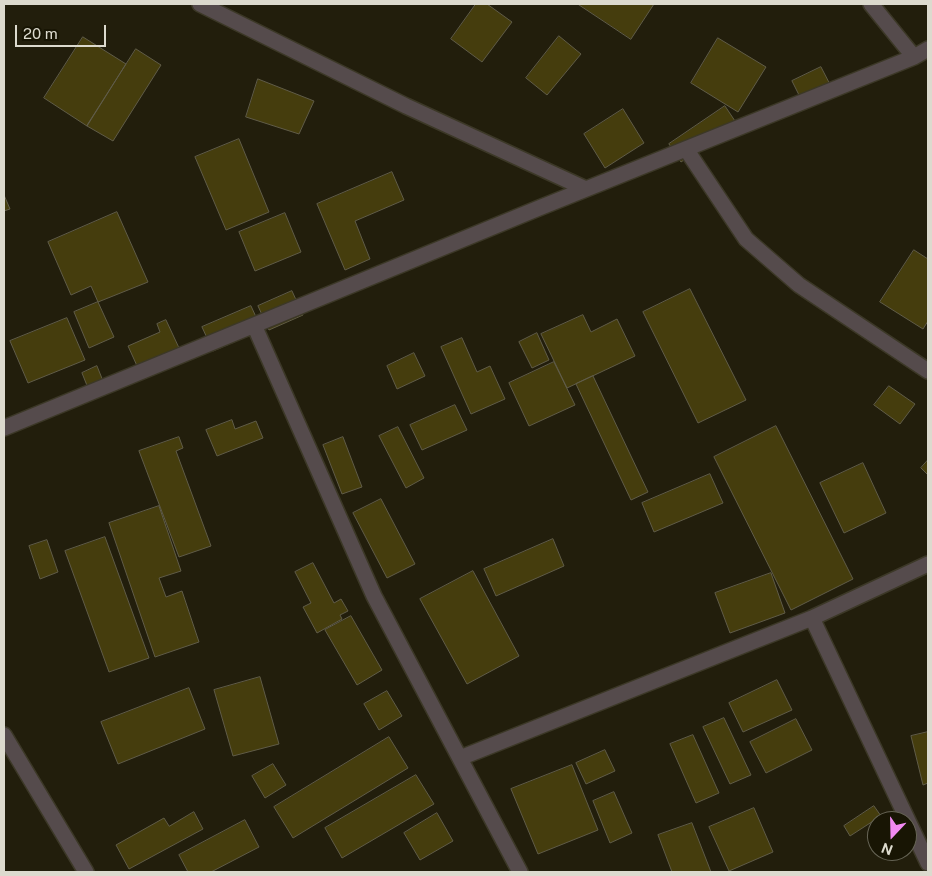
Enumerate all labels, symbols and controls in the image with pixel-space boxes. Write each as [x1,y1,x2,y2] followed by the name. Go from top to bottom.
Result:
[18,15,109,47] scale bar
[23,25,58,42] text: 20 m
[867,811,917,861] north arrow
[879,840,895,859] text: N

